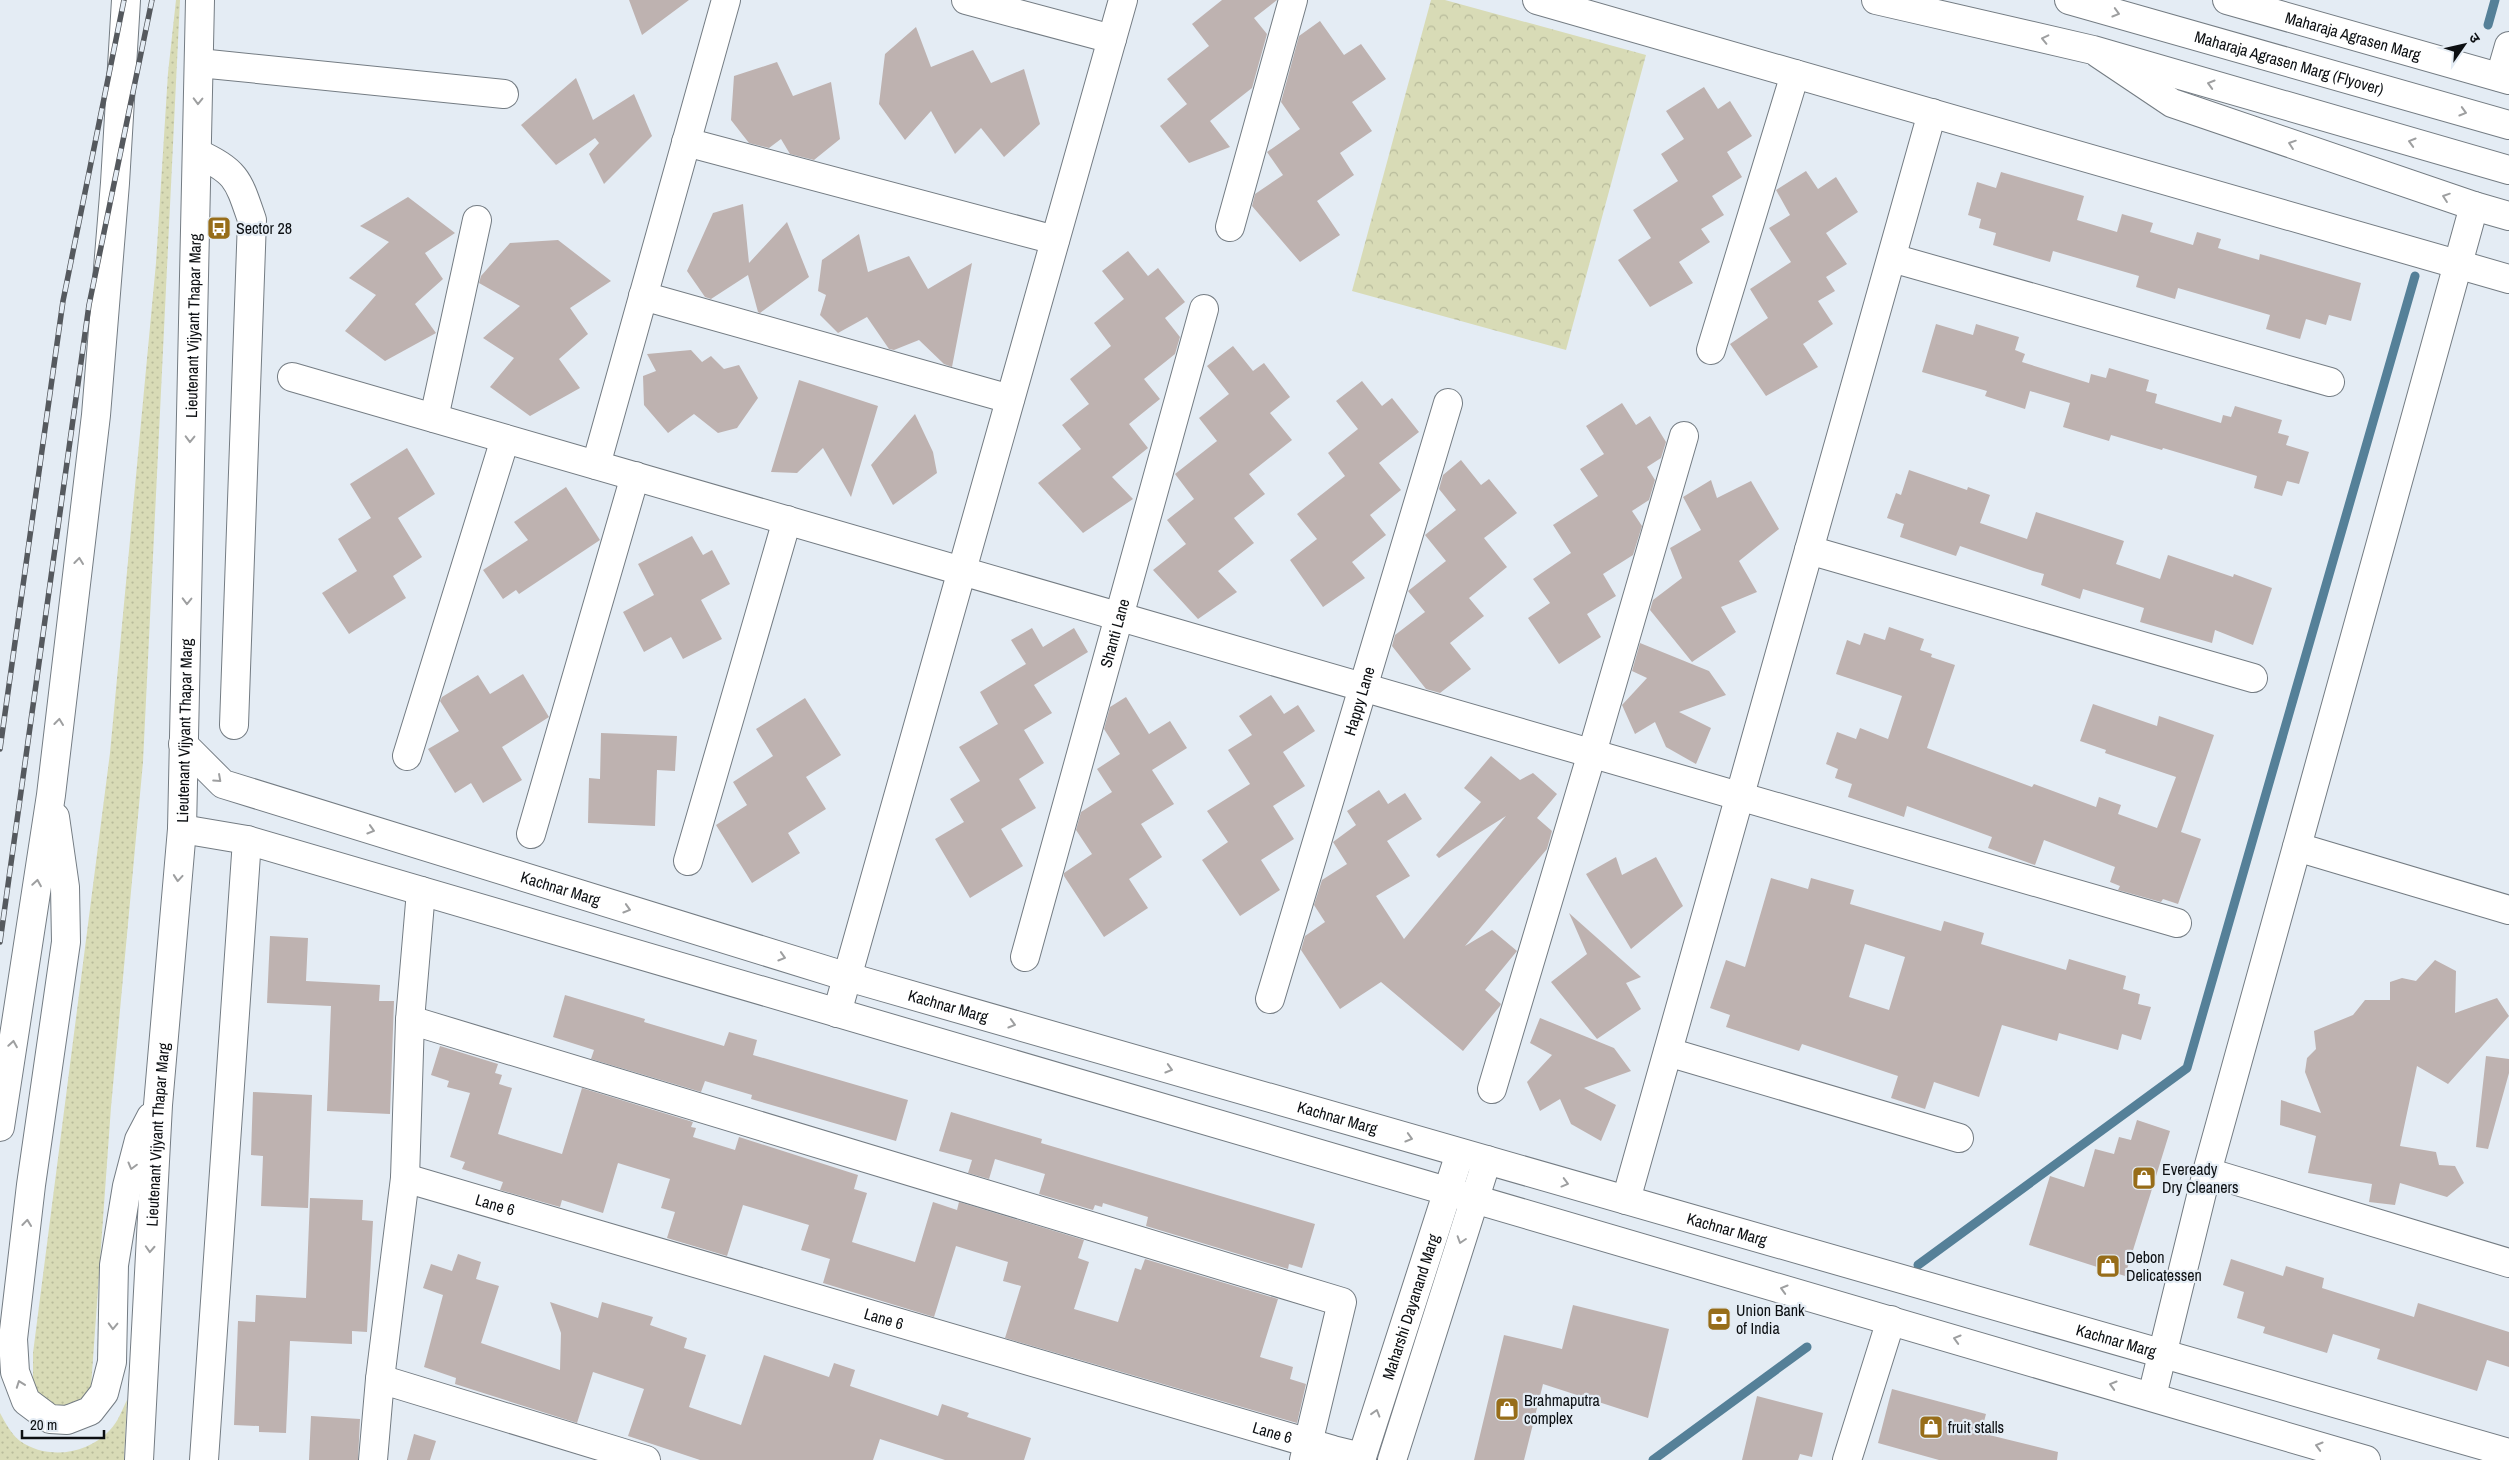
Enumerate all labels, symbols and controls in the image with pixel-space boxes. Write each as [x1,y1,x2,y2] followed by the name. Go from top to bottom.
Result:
[2283,6,2424,66] street label: Maharaja Agrasen Marg
[2111,8,2119,18] one-way arrow
[2439,20,2489,70] north arrow
[2192,25,2386,100] street label: Maharaja Agrasen Marg (Flyover)
[2465,29,2485,47] text: उ
[2041,34,2050,45] one-way arrow
[2207,79,2215,89] one-way arrow
[193,98,203,105] one-way arrow
[2458,106,2466,116] one-way arrow
[2408,137,2416,147] one-way arrow
[2288,140,2297,150] one-way arrow
[2442,192,2450,202] one-way arrow
[206,215,232,241] bus stop icon: Sector 28
[236,217,292,239] place label: Sector 28
[180,233,206,418] street label: Lieutenant Vijyant Thapar Marg
[185,435,196,443] one-way arrow
[73,557,84,565] one-way arrow
[1094,596,1134,670] street label: Shanti Lane
[181,597,192,605] one-way arrow
[171,638,197,823] street label: Lieutenant Vijyant Thapar Marg
[1338,664,1380,738] street label: Happy Lane
[54,718,64,727] one-way arrow
[212,773,221,782] one-way arrow
[367,824,375,834] one-way arrow
[518,866,604,911] street label: Kachnar Marg
[172,874,183,882] one-way arrow
[31,879,41,888] one-way arrow
[622,903,630,913] one-way arrow
[777,951,786,961] one-way arrow
[906,984,992,1028] street label: Kachnar Marg
[1008,1018,1017,1029] one-way arrow
[7,1039,17,1048] one-way arrow
[141,1041,174,1227] street label: Lieutenant Vijyant Thapar Marg
[1164,1063,1172,1073] one-way arrow
[1295,1095,1381,1139] street label: Kachnar Marg
[1404,1132,1412,1142] one-way arrow
[2162,1158,2239,1198] place label: Eveready Dry Cleaners
[128,1161,138,1169] one-way arrow
[2131,1165,2157,1191] shop icon: Eveready Dry Cleaners
[1560,1178,1568,1188] one-way arrow
[473,1188,518,1221] street label: Lane 6
[1684,1207,1770,1251] street label: Kachnar Marg
[21,1219,32,1227] one-way arrow
[1377,1231,1444,1382] street label: Maharshi Dayanand Marg
[1457,1235,1467,1244] one-way arrow
[145,1245,156,1253] one-way arrow
[2126,1246,2202,1286] place label: Debon Delicatessen
[2095,1253,2121,1279] shop icon: Debon Delicatessen
[1781,1284,1789,1294] one-way arrow
[1736,1299,1805,1339] place label: Union Bank of India
[862,1302,906,1335] street label: Lane 6
[1706,1306,1732,1332] bank icon: Union Bank of India
[2074,1319,2160,1363] street label: Kachnar Marg
[108,1323,119,1331] one-way arrow
[1953,1335,1962,1345] one-way arrow
[16,1380,26,1388] one-way arrow
[2109,1380,2117,1390] one-way arrow
[1524,1389,1601,1429] place label: Brahmaputra complex
[1494,1396,1520,1422] shop icon: Brahmaputra complex
[22,1408,105,1440] scale bar
[1370,1410,1380,1418] one-way arrow
[30,1414,57,1435] text: 20 m
[1918,1414,1944,1440] shop icon: fruit stalls
[1250,1416,1295,1448] street label: Lane 6
[1948,1416,2004,1438] place label: fruit stalls
[2315,1442,2323,1452] one-way arrow

